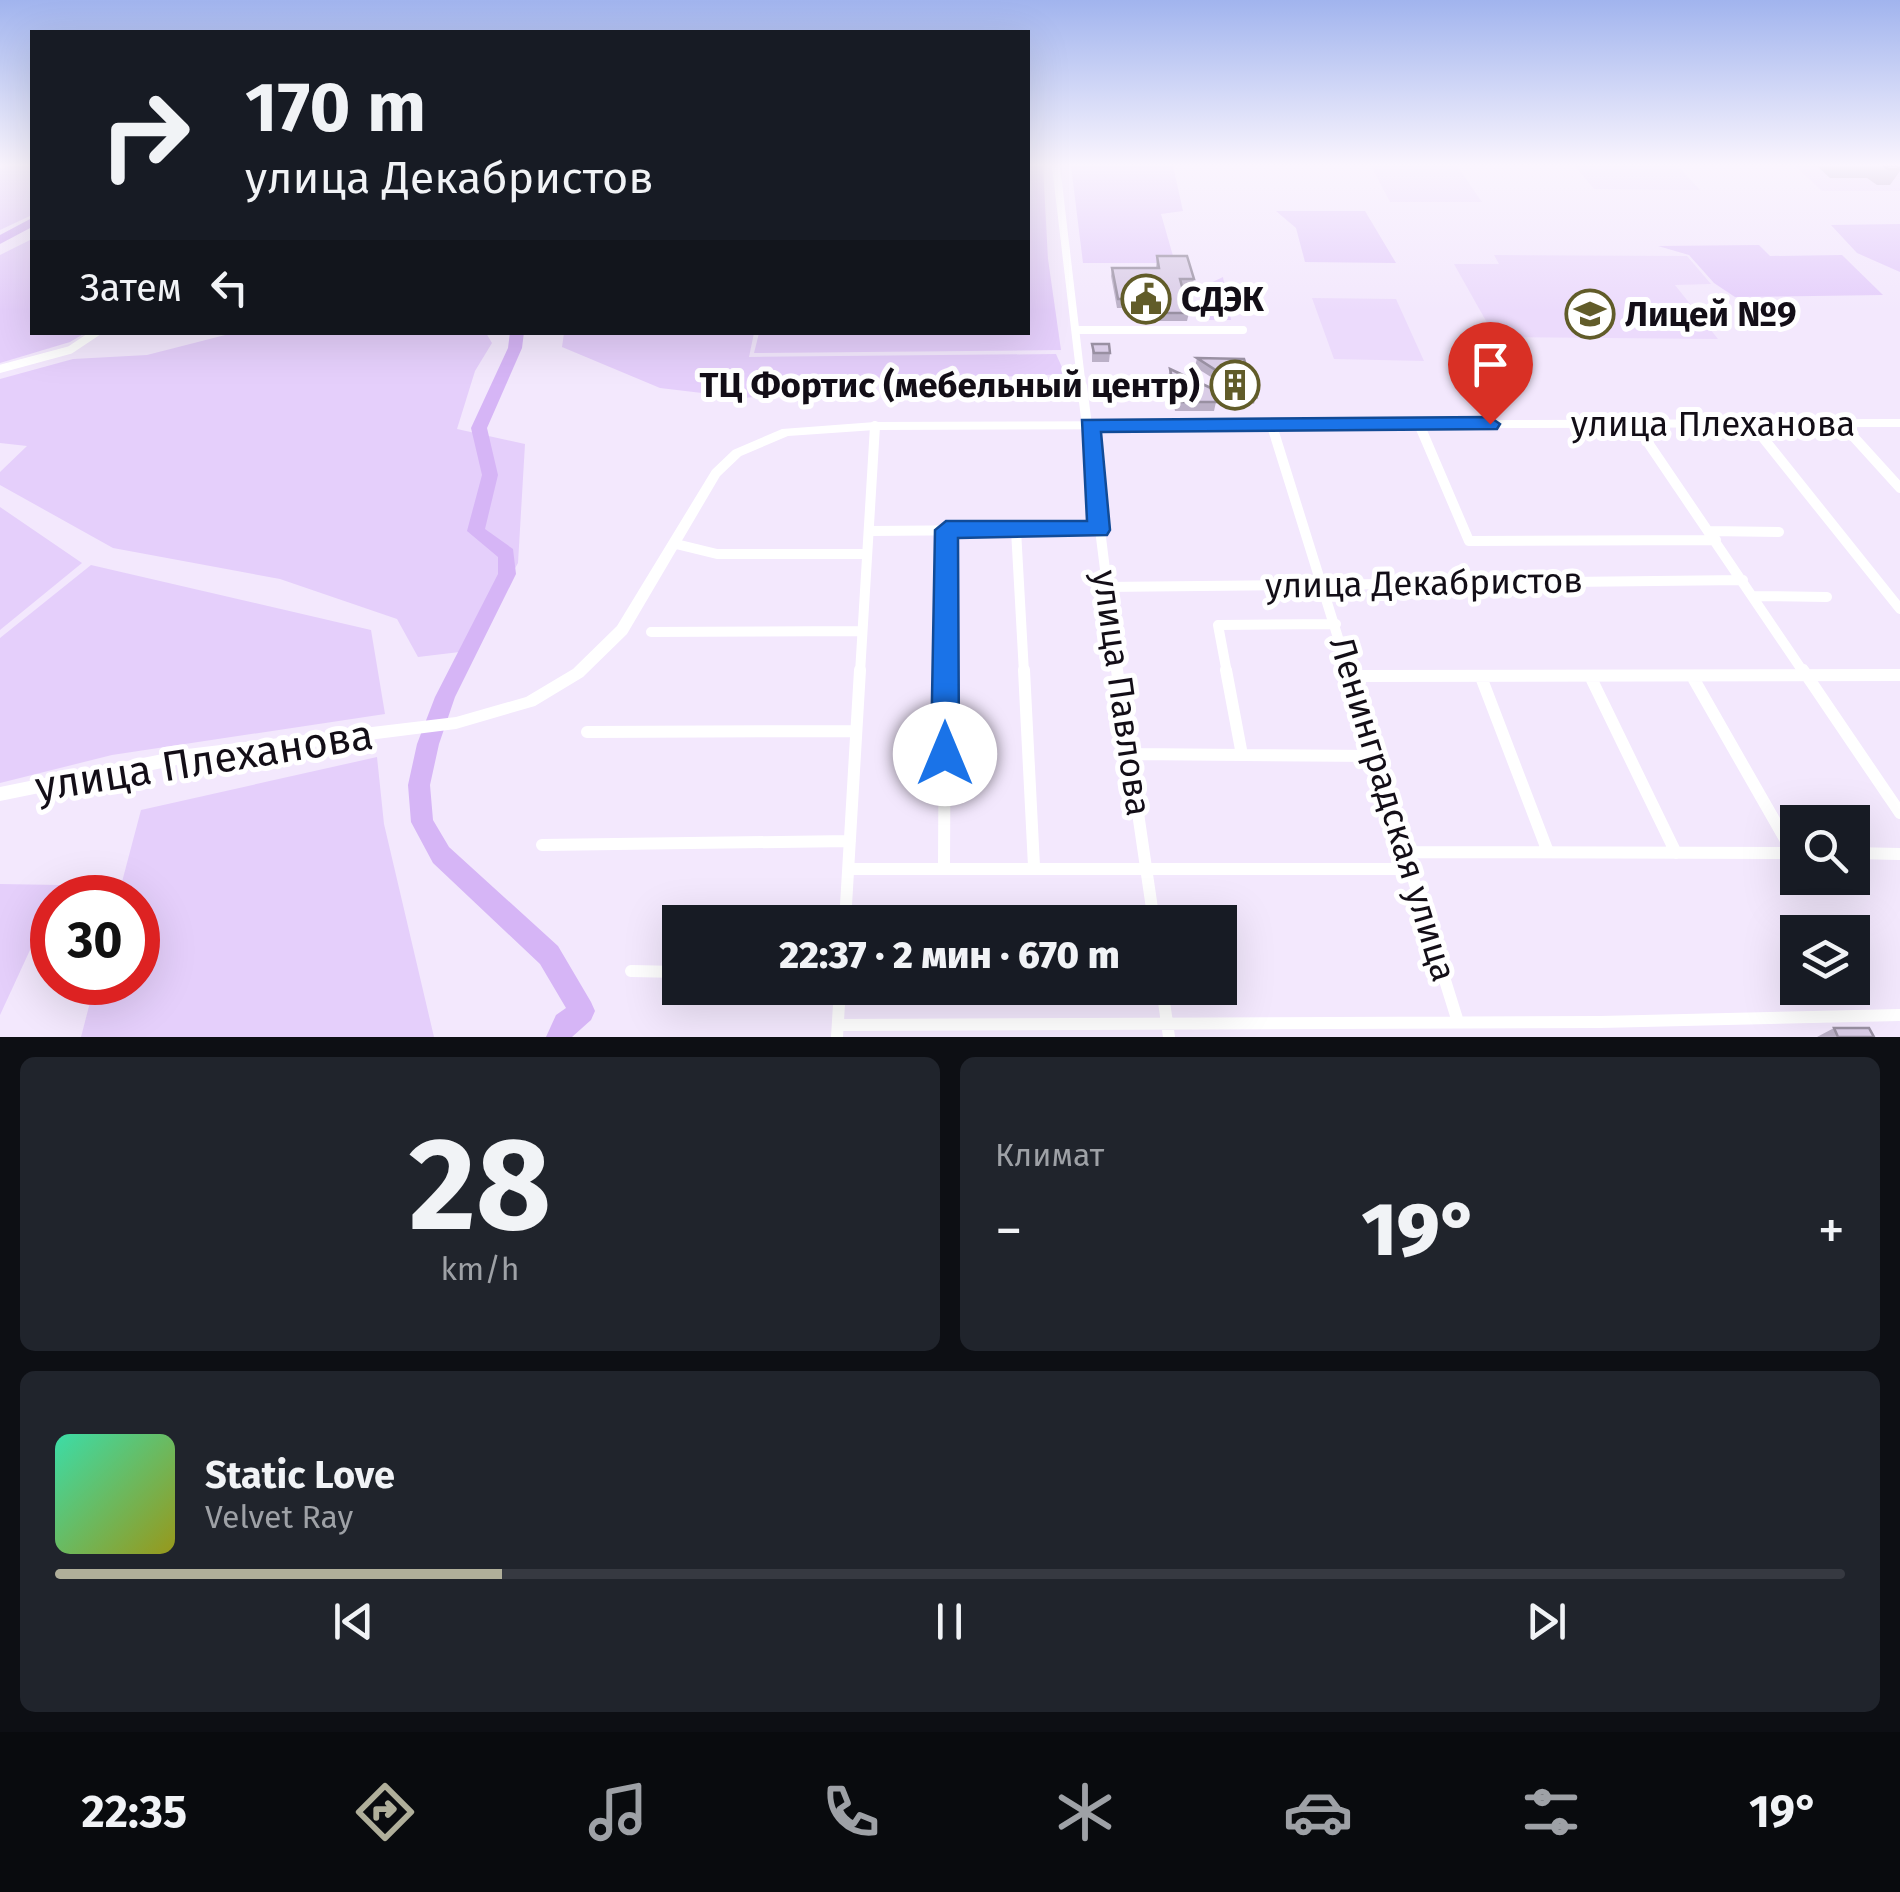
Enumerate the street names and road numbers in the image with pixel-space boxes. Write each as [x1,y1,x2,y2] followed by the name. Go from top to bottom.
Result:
[1571,403,1855,445] street label: улица Плеханова
[1265,559,1583,607] street label: улица Декабристов
[1084,567,1160,819] street label: улица Павлова
[1321,632,1465,986] street label: Ленинградская улица
[32,710,377,812] street label: улица Плеханова

